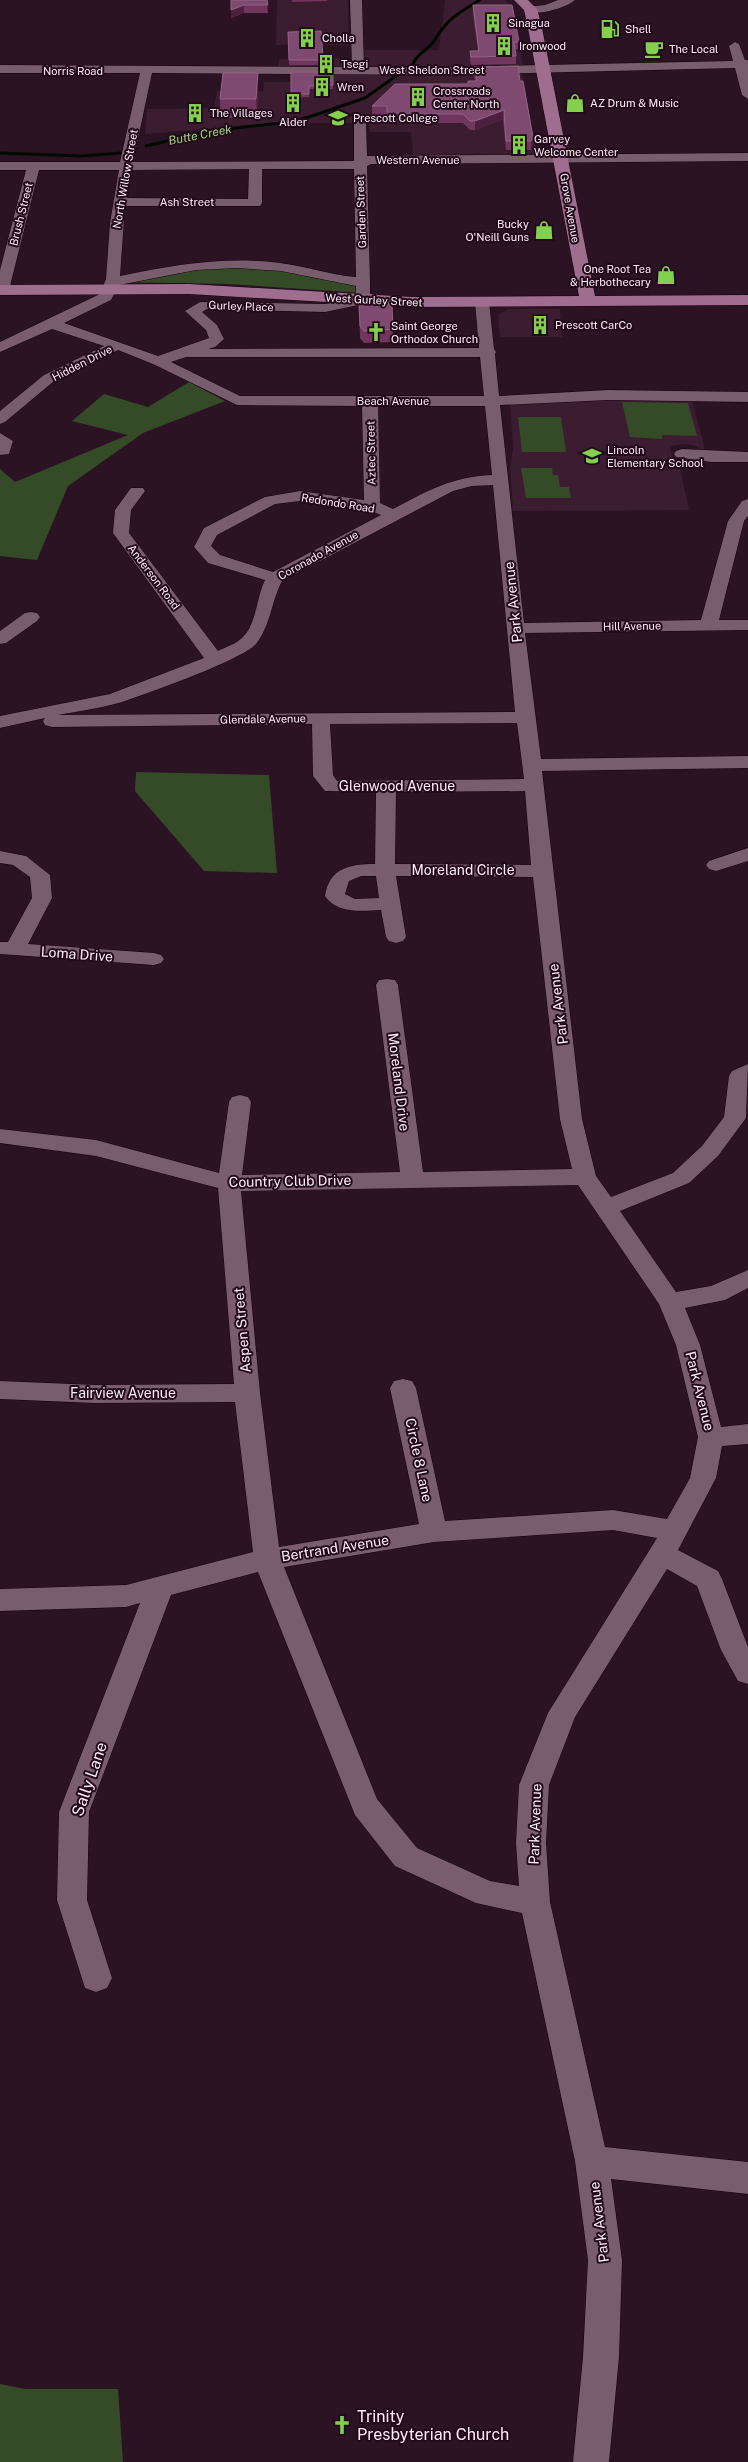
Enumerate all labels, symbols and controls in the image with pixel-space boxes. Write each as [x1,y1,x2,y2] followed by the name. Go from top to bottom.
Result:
[482,12,504,34] building icon: Sinagua
[508,17,550,29] place label: Sinagua
[599,18,621,40] fuel station icon: Shell
[625,23,651,35] place label: Shell
[296,27,318,49] building icon: Cholla
[322,32,355,44] place label: Cholla
[493,35,515,57] building icon: Ironwood
[643,38,665,60] cafe icon: The Local
[519,40,566,52] place label: Ironwood
[669,43,718,55] place label: The Local
[315,53,337,75] building icon: Tsegi
[341,58,368,70] place label: Tsegi
[379,64,485,76] street label: West Sheldon Street
[43,65,103,77] street label: Norris Road
[311,76,333,98] building icon: Wren
[337,81,364,93] place label: Wren
[433,85,499,110] place label: Crossroads Center North
[407,86,429,108] building icon: Crossroads Center North
[282,92,304,114] building icon: Alder
[564,92,586,114] shop icon: AZ Drum & Music
[590,97,679,109] place label: AZ Drum & Music
[184,102,206,124] building icon: The Villages
[210,107,273,119] place label: The Villages
[327,107,349,129] school or university icon: Prescott College
[353,112,438,124] place label: Prescott College
[279,116,307,128] place label: Alder
[167,122,233,148] water label: Butte Creek
[110,128,140,230] street label: North Willow Street
[534,133,618,158] place label: Garvey Welcome Center
[508,134,530,156] building icon: Garvey Welcome Center
[376,154,460,166] street label: Western Avenue
[558,172,582,244] street label: Grove Avenue
[354,176,368,248] street label: Garden Street
[7,181,35,247] street label: Brush Street
[160,196,214,208] street label: Ash Street
[465,218,529,243] place label: Bucky O'Neill Guns
[533,219,555,241] shop icon: Bucky O'Neill Guns
[570,263,651,288] place label: One Root Tea & Herbothecary
[655,264,677,286] shop icon: One Root Tea & Herbothecary
[325,291,423,309] street label: West Gurley Street
[208,299,274,313] street label: Gurley Place
[529,314,551,336] building icon: Prescott CarCo
[555,319,632,331] place label: Prescott CarCo
[391,320,478,345] place label: Saint George Orthodox Church
[365,321,387,343] church icon: Saint George Orthodox Church
[50,343,114,383] street label: Hidden Drive
[357,395,429,407] street label: Beach Avenue
[364,421,378,485] street label: Aztec Street
[607,444,704,469] place label: Lincoln Elementary School
[581,445,603,467] school or university icon: Lincoln Elementary School
[300,491,376,515] street label: Redondo Road
[276,528,360,582] street label: Coronado Avenue
[126,542,182,612] street label: Anderson Road
[501,561,525,643] street label: Park Avenue
[603,619,661,633] street label: Hill Avenue
[220,712,306,726] street label: Glendale Avenue
[339,778,455,794] street label: Glenwood Avenue
[411,862,515,878] street label: Moreland Circle
[40,943,114,965] street label: Loma Drive
[545,963,571,1045] street label: Park Avenue
[385,1032,413,1132] street label: Moreland Drive
[229,1172,351,1190] street label: Country Club Drive
[230,1287,254,1373] street label: Aspen Street
[682,1350,718,1432] street label: Park Avenue
[70,1385,176,1401] street label: Fairview Avenue
[402,1417,436,1503] street label: Circle 8 Lane
[280,1532,390,1564] street label: Bertrand Avenue
[68,1740,111,1819] street label: Sally Lane
[526,1783,544,1865] street label: Park Avenue
[586,2181,612,2263] street label: Park Avenue
[357,2407,509,2444] place label: Trinity Presbyterian Church
[331,2414,353,2436] church icon: Trinity Presbyterian Church

